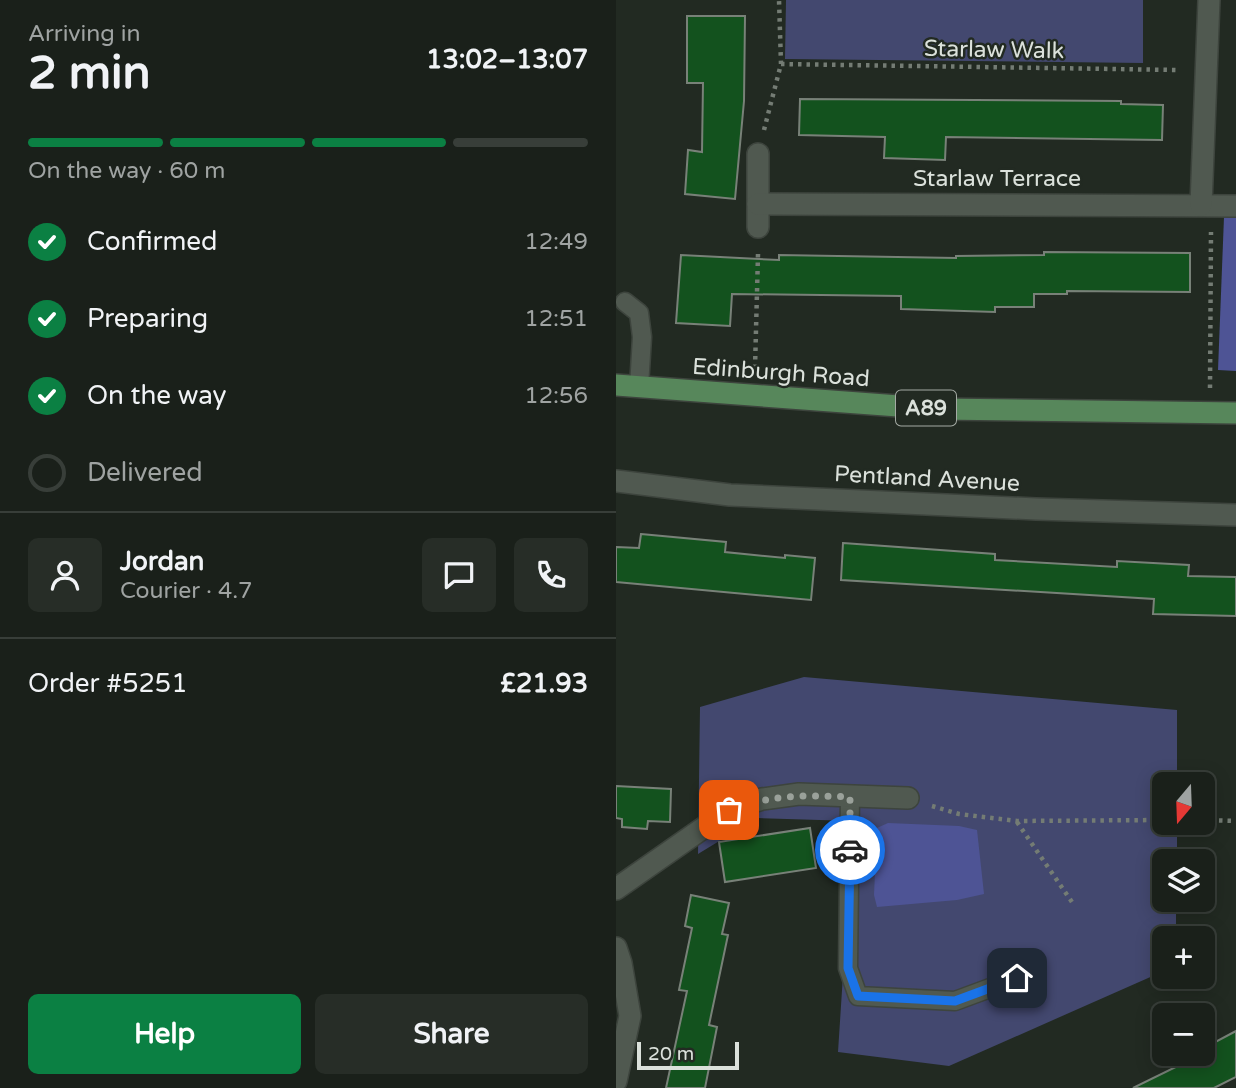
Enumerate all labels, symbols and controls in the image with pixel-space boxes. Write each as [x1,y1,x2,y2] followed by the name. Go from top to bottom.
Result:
[28,20,141,48] text: Arriving in
[924,35,1064,65] street label: Starlaw Walk
[426,44,588,75] text: 13:02–13:07
[28,46,151,101] text: 2 min
[28,157,225,185] text: On the way · 60 m
[913,165,1081,193] street label: Starlaw Terrace
[28,223,66,261] icon: check
[87,226,217,257] text: Confirmed
[524,228,588,256] text: 12:49
[28,300,66,338] icon: check
[87,303,208,334] text: Preparing
[524,305,588,333] text: 12:51
[691,353,871,393] street label: Edinburgh Road
[28,377,66,415] icon: check
[87,380,227,411] text: On the way
[524,382,588,410] text: 12:56
[896,390,956,426] road number: A89
[87,457,203,488] text: Delivered
[833,460,1021,498] street label: Pentland Avenue
[28,538,102,612] button: person
[422,538,496,612] button: chat
[514,538,588,612] button: phone
[120,546,204,577] text: Jordan
[120,577,253,605] text: Courier · 4.7
[28,668,188,699] text: Order #5251
[500,668,588,699] text: £21.93
[1152,772,1214,835] north arrow
[1152,772,1215,1066] map controls
[699,780,759,840] pin
[710,791,748,829] icon: bag
[815,815,885,885] courier
[831,831,869,869] icon: car
[1152,849,1215,912] button: layers
[1152,926,1215,989] button: +
[987,948,1047,1008] pin
[998,959,1036,997] icon: home
[28,994,301,1074] button: Help
[315,994,588,1074] button: Share
[1152,1003,1215,1066] button: −
[637,1039,738,1071] scale bar
[648,1043,694,1065] text: 20 m

